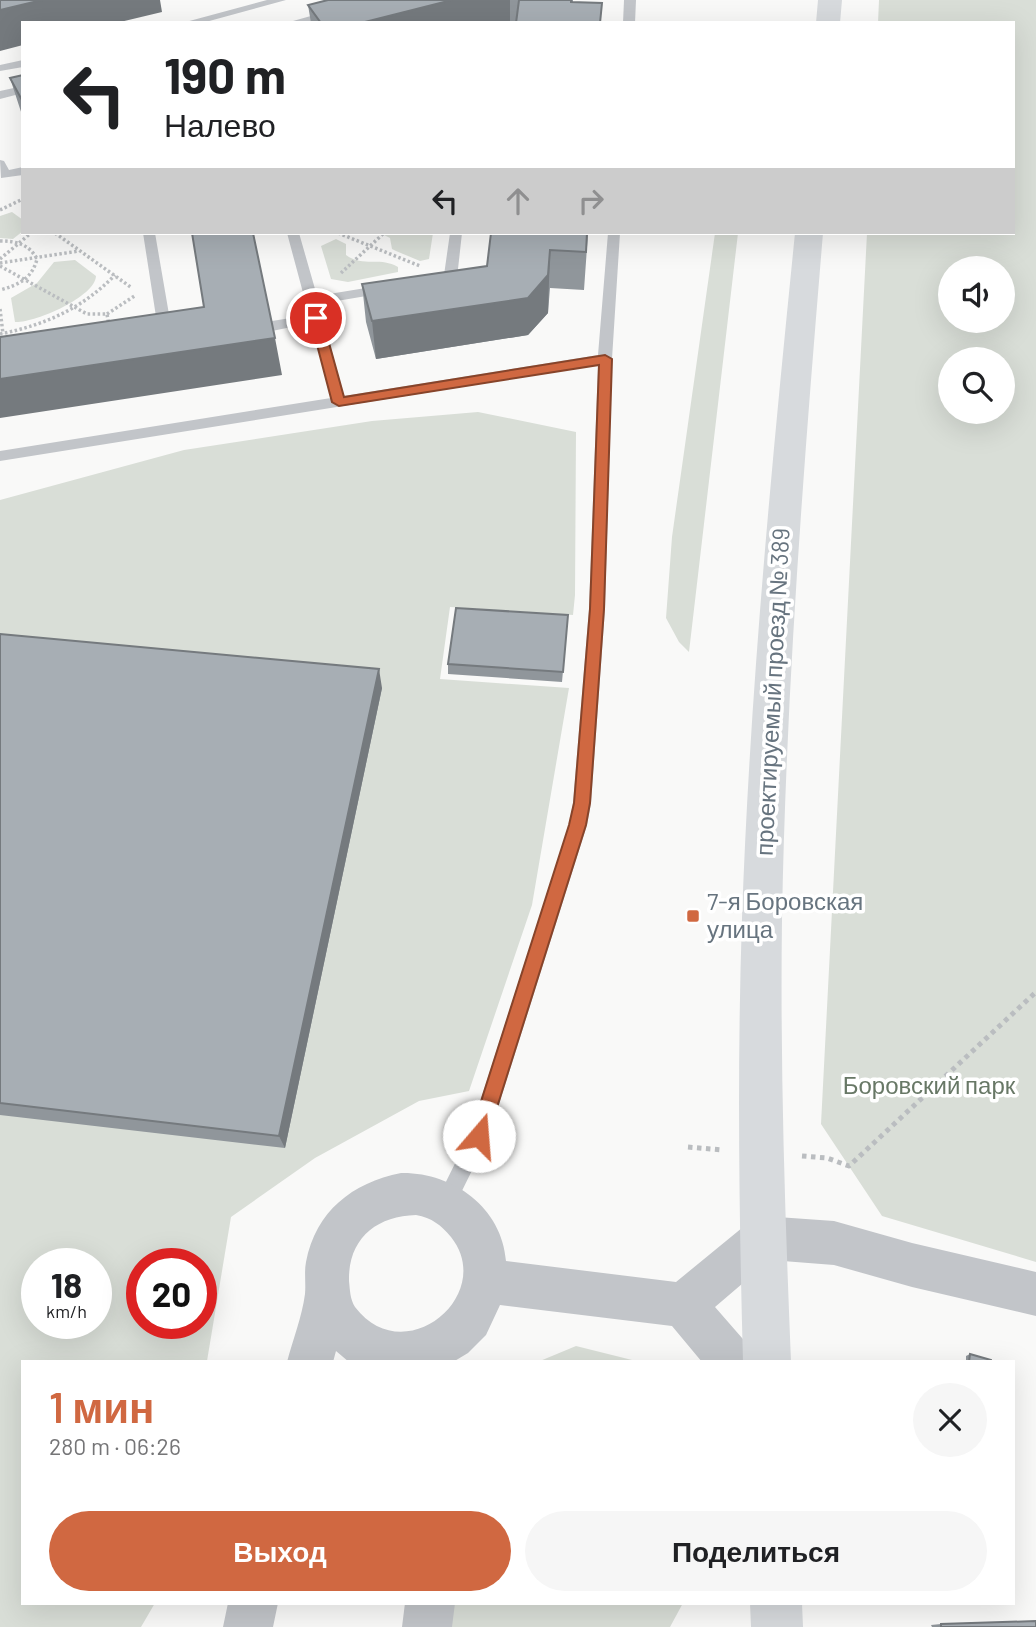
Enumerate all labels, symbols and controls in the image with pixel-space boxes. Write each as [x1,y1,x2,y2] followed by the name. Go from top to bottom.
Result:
[164,45,286,104] text: 190 m
[49,49,140,140] icon: left
[164,105,276,143] text: Налево
[426,182,464,220] icon: left
[499,182,537,220] icon: ahead
[572,182,610,220] icon: right
[938,256,1015,424] map controls
[938,256,1015,333] button: sound
[286,288,346,348] pin
[297,299,335,337] icon: arrive
[938,347,1015,424] button: search
[748,527,795,856] street label: проектируемый проезд № 389
[707,886,863,943] place label: 7-я Боровская улица
[685,908,701,924] marker: 7-я Боровская улица
[843,1070,1016,1099] park label: Боровский парк
[442,1099,516,1173] position arrow
[126,1248,217,1339] speed limit sign: 20
[51,1263,82,1305] text: 18
[46,1300,87,1322] text: km/h
[49,1381,154,1431] text: 1 мин
[913,1383,987,1457] button: close
[49,1432,181,1460] text: 280 m · 06:26
[49,1511,511,1591] button: Выход
[525,1511,987,1591] button: Поделиться

